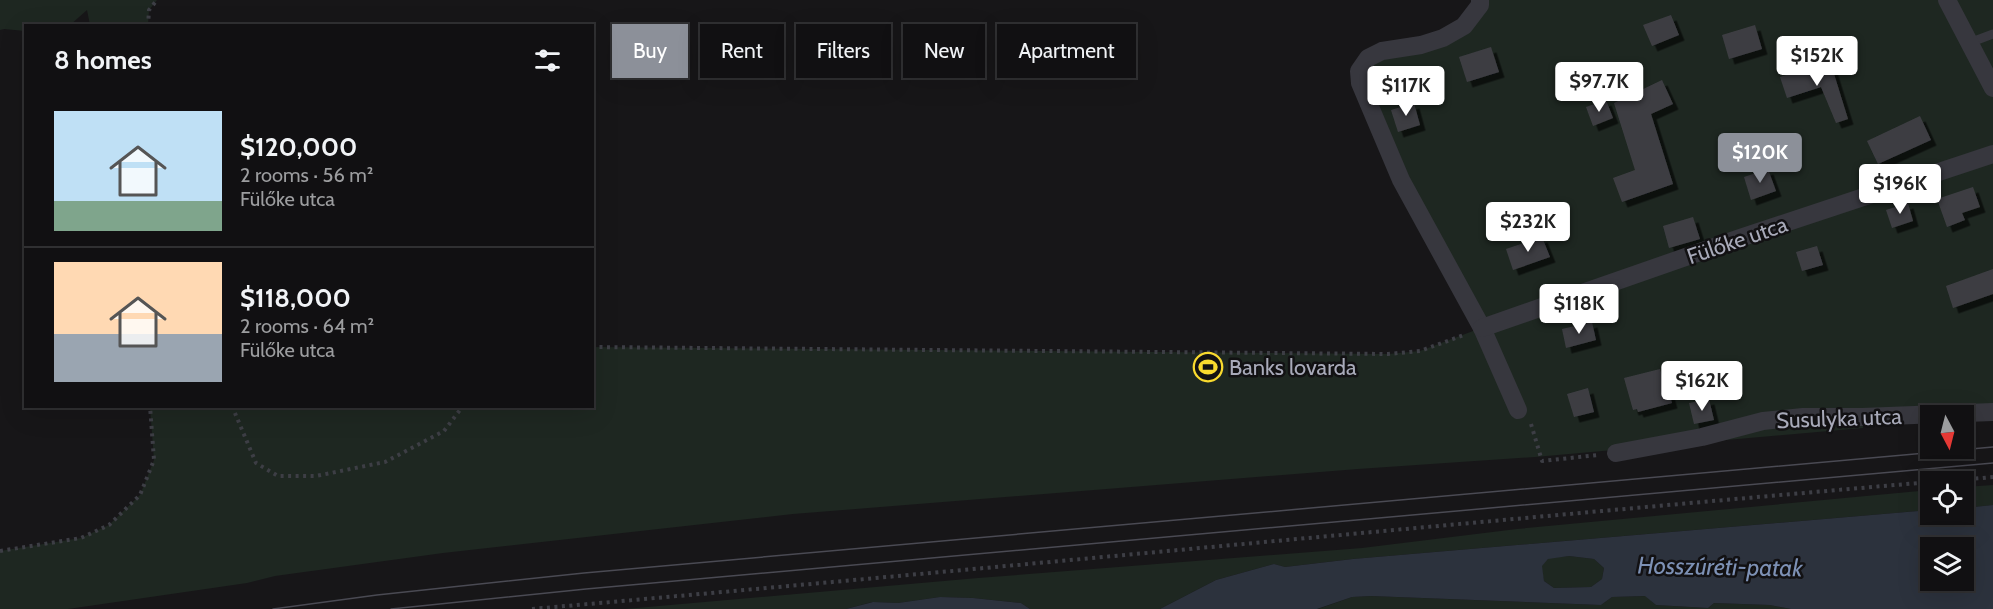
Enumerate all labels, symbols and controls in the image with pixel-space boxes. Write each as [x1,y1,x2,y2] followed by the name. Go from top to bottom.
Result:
[612,24,688,78] chip: Buy
[700,24,784,78] chip: Rent
[796,24,891,78] chip: Filters
[903,24,985,78] chip: New
[997,24,1136,78] chip: Apartment
[1775,36,1859,87] pin: $152K
[1791,43,1843,67] text: $152K
[54,44,152,76] text: 8 homes
[531,44,564,77] icon: filters
[1550,62,1648,113] pin: $97.7K
[1364,66,1448,117] pin: $117K
[1569,69,1629,93] text: $97.7K
[1381,73,1431,97] text: $117K
[240,131,357,163] text: $120,000
[1718,133,1802,184] pin: $120K
[102,135,174,207] icon: home
[1732,140,1788,164] text: $120K
[240,163,373,187] text: 2 rooms · 56 m²
[1858,164,1942,215] pin: $196K
[1873,171,1927,195] text: $196K
[240,187,335,211] text: Fülőke utca
[1486,202,1570,253] pin: $232K
[1500,209,1556,233] text: $232K
[1683,211,1791,270] street label: Fülőke utca
[240,282,351,314] text: $118,000
[1537,284,1621,335] pin: $118K
[102,286,174,358] icon: home
[1554,291,1604,315] text: $118K
[240,314,374,338] text: 2 rooms · 64 m²
[240,338,335,362] text: Fülőke utca
[1192,351,1224,383] sports icon: Banks lovarda
[1229,354,1357,381] place label: Banks lovarda
[1660,361,1744,412] pin: $162K
[1675,368,1729,392] text: $162K
[1776,403,1903,434] street label: Susulyka utca
[1920,405,1974,459] north arrow
[1920,405,1974,591] map controls
[1920,471,1974,525] button: locate
[1920,537,1974,591] button: layers
[1637,551,1804,582] water label: Hosszúréti-patak

